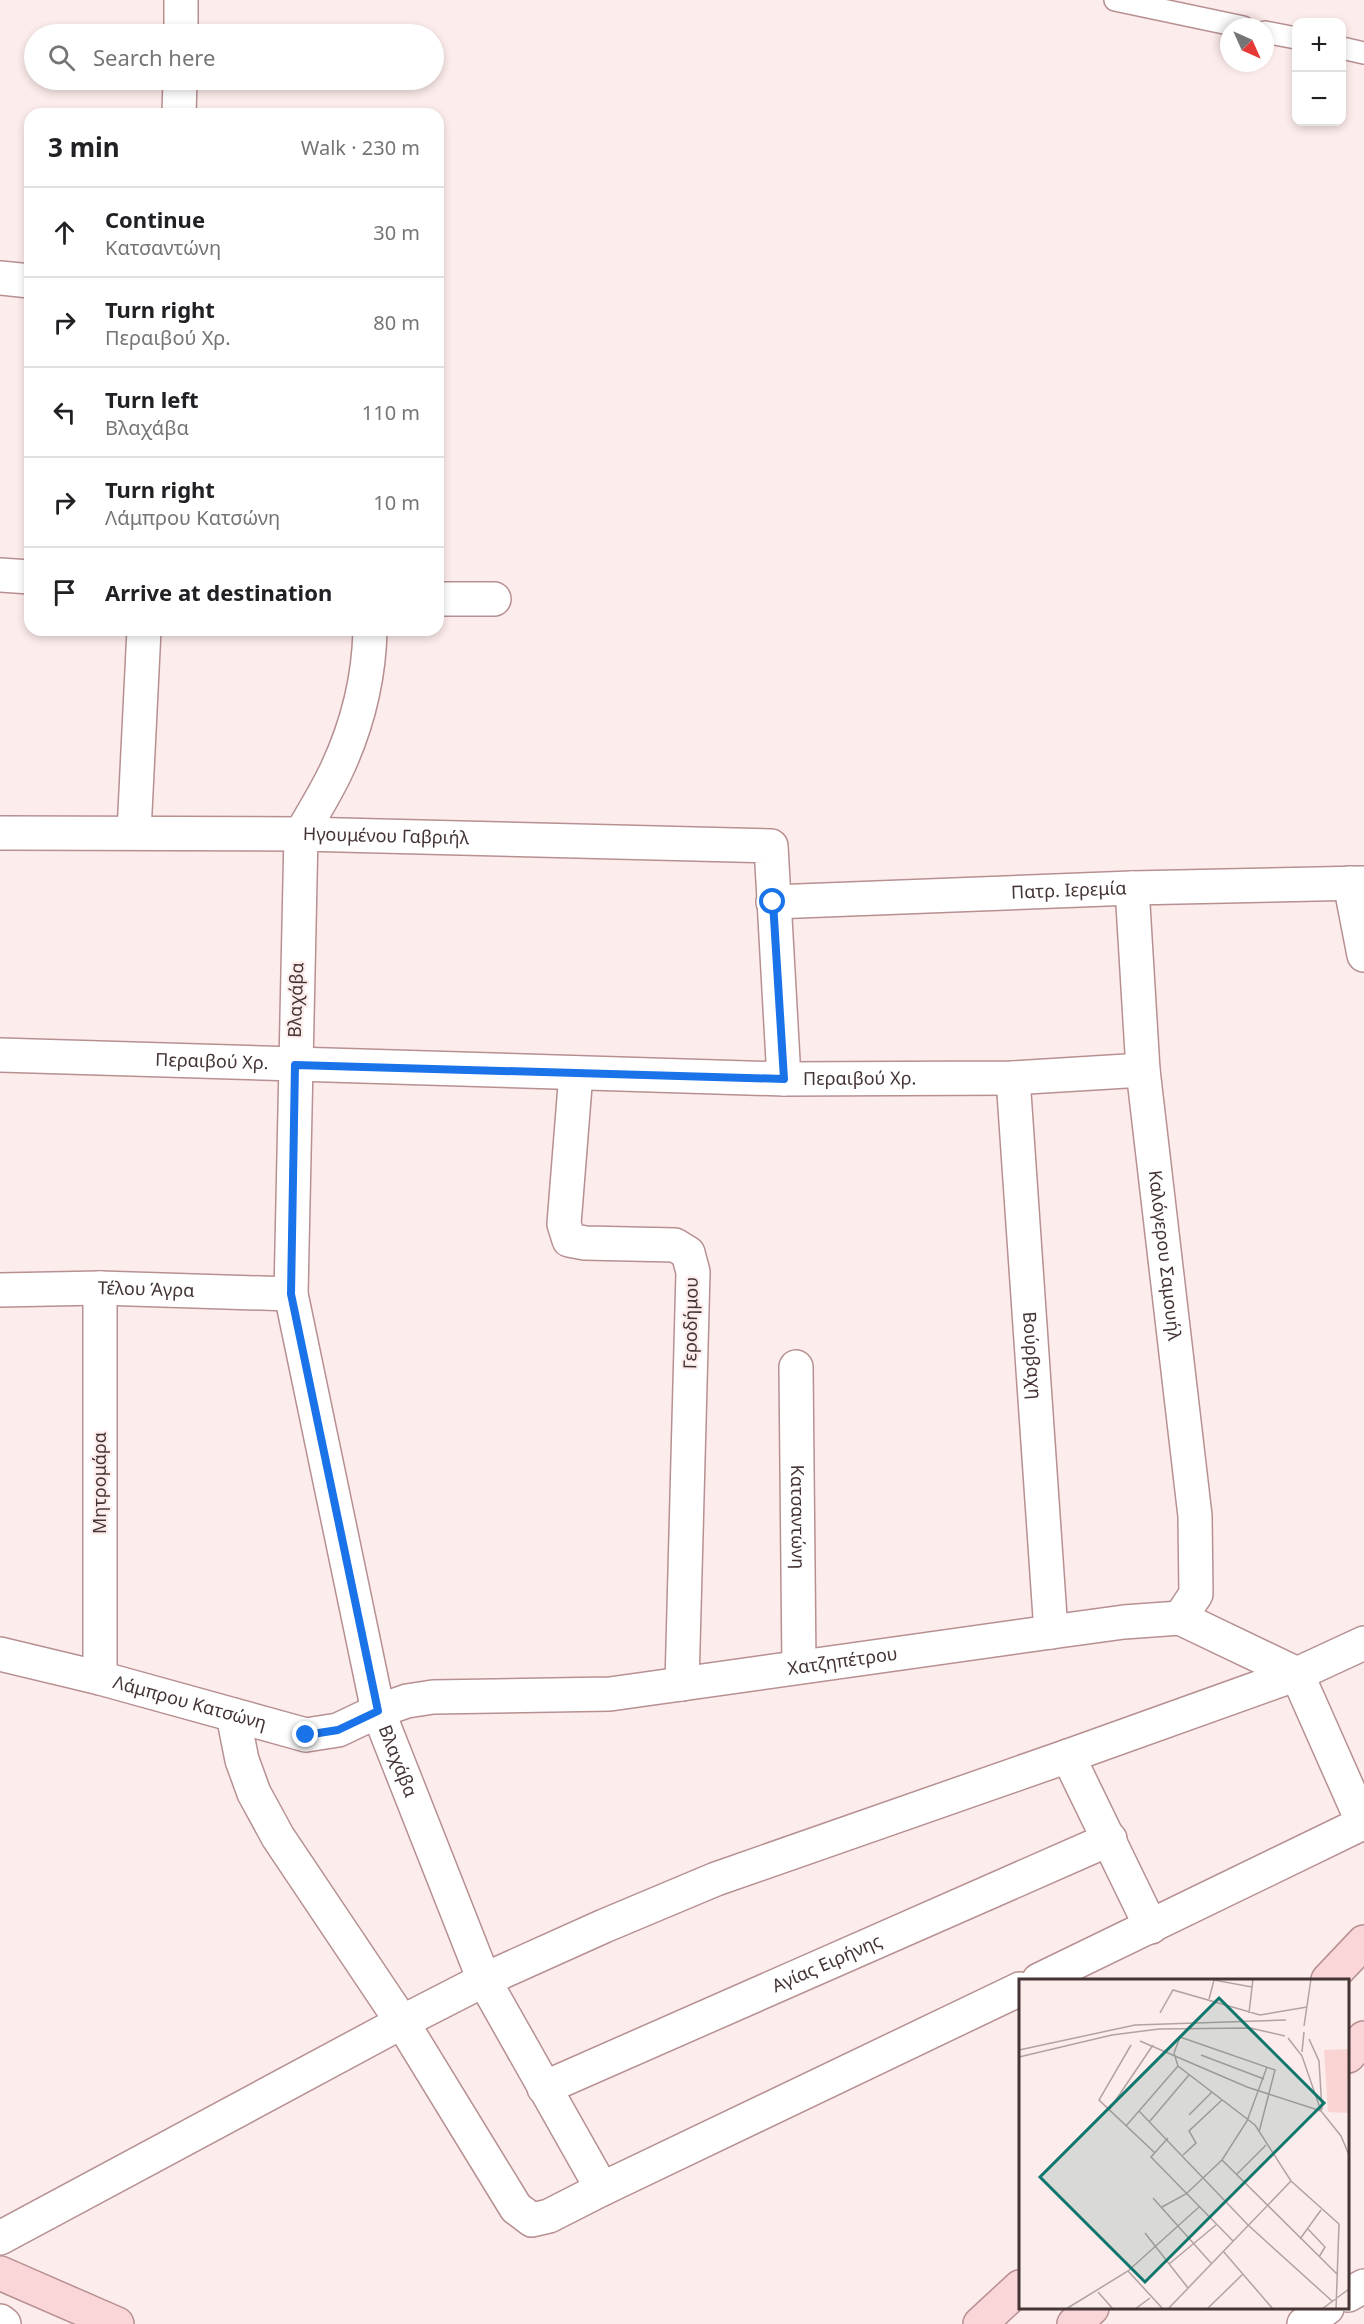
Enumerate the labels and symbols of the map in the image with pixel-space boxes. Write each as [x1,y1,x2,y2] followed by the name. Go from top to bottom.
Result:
[1220,18,1274,72] north arrow
[303,821,470,849] street label: Ηγουμένου Γαβριήλ
[1011,875,1127,904] street label: Πατρ. Ιερεμία
[759,888,785,914] route start
[282,962,308,1038] street label: Βλαχάβα
[155,1047,269,1074] street label: Περαιβού Χρ.
[803,1065,916,1090] street label: Περαιβού Χρ.
[1144,1169,1188,1343] street label: Καλόγερου Σαμουήλ
[97,1275,195,1302] street label: Τέλου Άγρα
[677,1277,703,1369] street label: Γεροδήμου
[1018,1311,1048,1400] street label: Βούρβαχη
[87,1432,111,1534] street label: Μητρομάρα
[786,1465,811,1569] street label: Κατσαντώνη
[786,1641,899,1680] street label: Χατζηπέτρου
[111,1669,269,1734] street label: Λάμπρου Κατσώνη
[292,1721,318,1747] route end
[374,1721,424,1800] street label: Βλαχάβα
[768,1928,885,1997] street label: Αγίας Ειρήνης
[1019,1979,1349,2309] inset map

